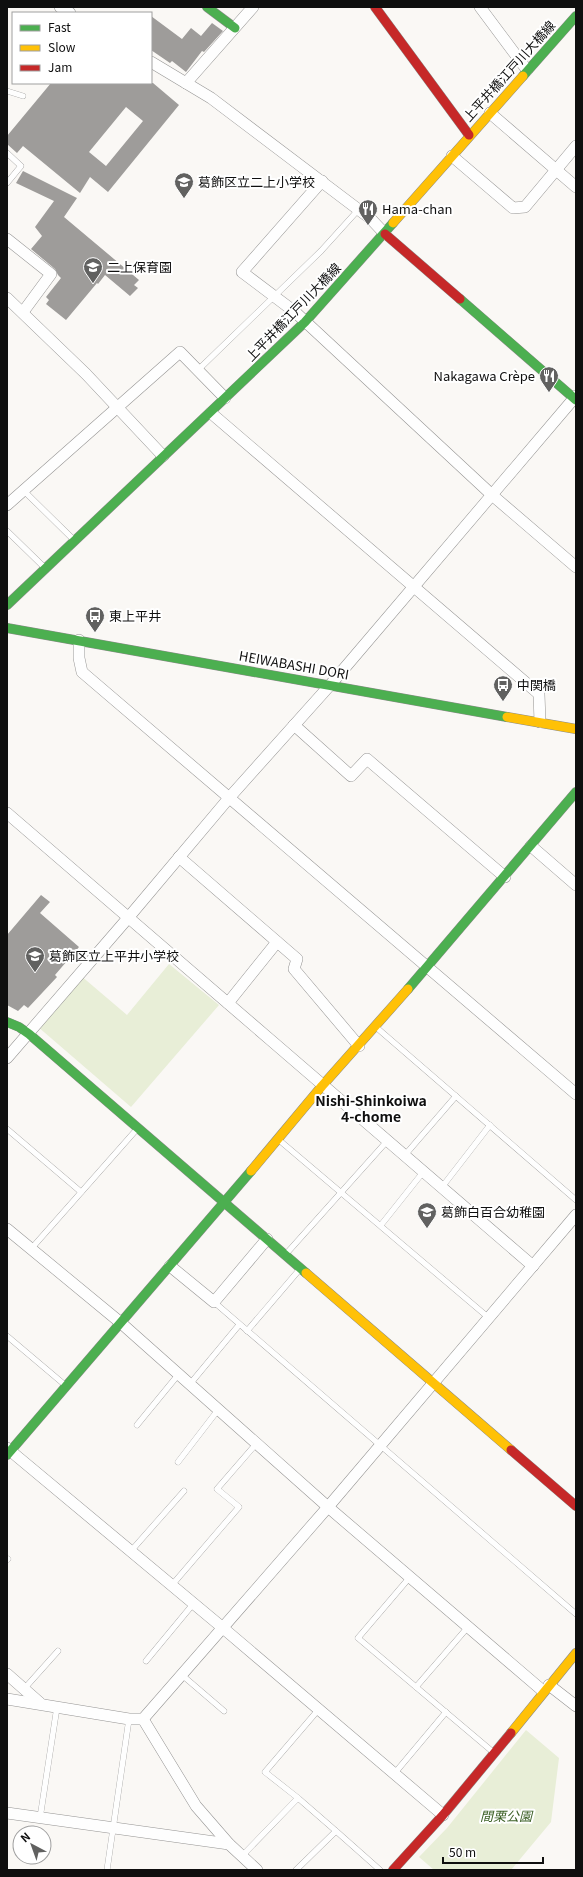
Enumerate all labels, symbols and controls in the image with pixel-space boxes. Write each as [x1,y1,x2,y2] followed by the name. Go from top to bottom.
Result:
[12,12,152,84] legend
[458,16,559,125] street label: 上平井橋江戸川大橋線
[48,18,71,35] text: Fast
[48,38,76,55] text: Slow
[48,58,72,75] text: Jam
[173,171,195,199] school or university icon: 葛飾区立二上小学校
[198,172,315,191] place label: 葛飾区立二上小学校
[357,198,379,226] restaurant icon: Hama-chan
[382,199,452,218] place label: Hama-chan
[82,256,104,284] school or university icon: 二上保育園
[107,257,172,276] place label: 二上保育園
[241,258,345,365] street label: 上平井橋江戸川大橋線
[538,365,560,393] restaurant icon: Nakagawa Crèpe
[433,366,535,385] place label: Nakagawa Crèpe
[84,605,106,633] bus stop icon: 東上平井
[109,606,161,625] place label: 東上平井
[238,645,351,684] street label: HEIWABASHI DORI
[492,674,514,702] bus stop icon: 中関橋
[517,675,556,694] place label: 中関橋
[24,945,46,973] school or university icon: 葛飾区立上平井小学校
[49,946,179,965] place label: 葛飾区立上平井小学校
[315,1090,427,1126] district label: Nishi-Shinkoiwa 4-chome
[416,1201,438,1229] school or university icon: 葛飾白百合幼稚園
[441,1202,545,1221] place label: 葛飾白百合幼稚園
[480,1806,534,1825] park label: 間栗公園
[12,1825,52,1865] north arrow
[16,1828,33,1845] text: N
[443,1839,543,1865] scale bar
[449,1843,476,1860] text: 50 m

